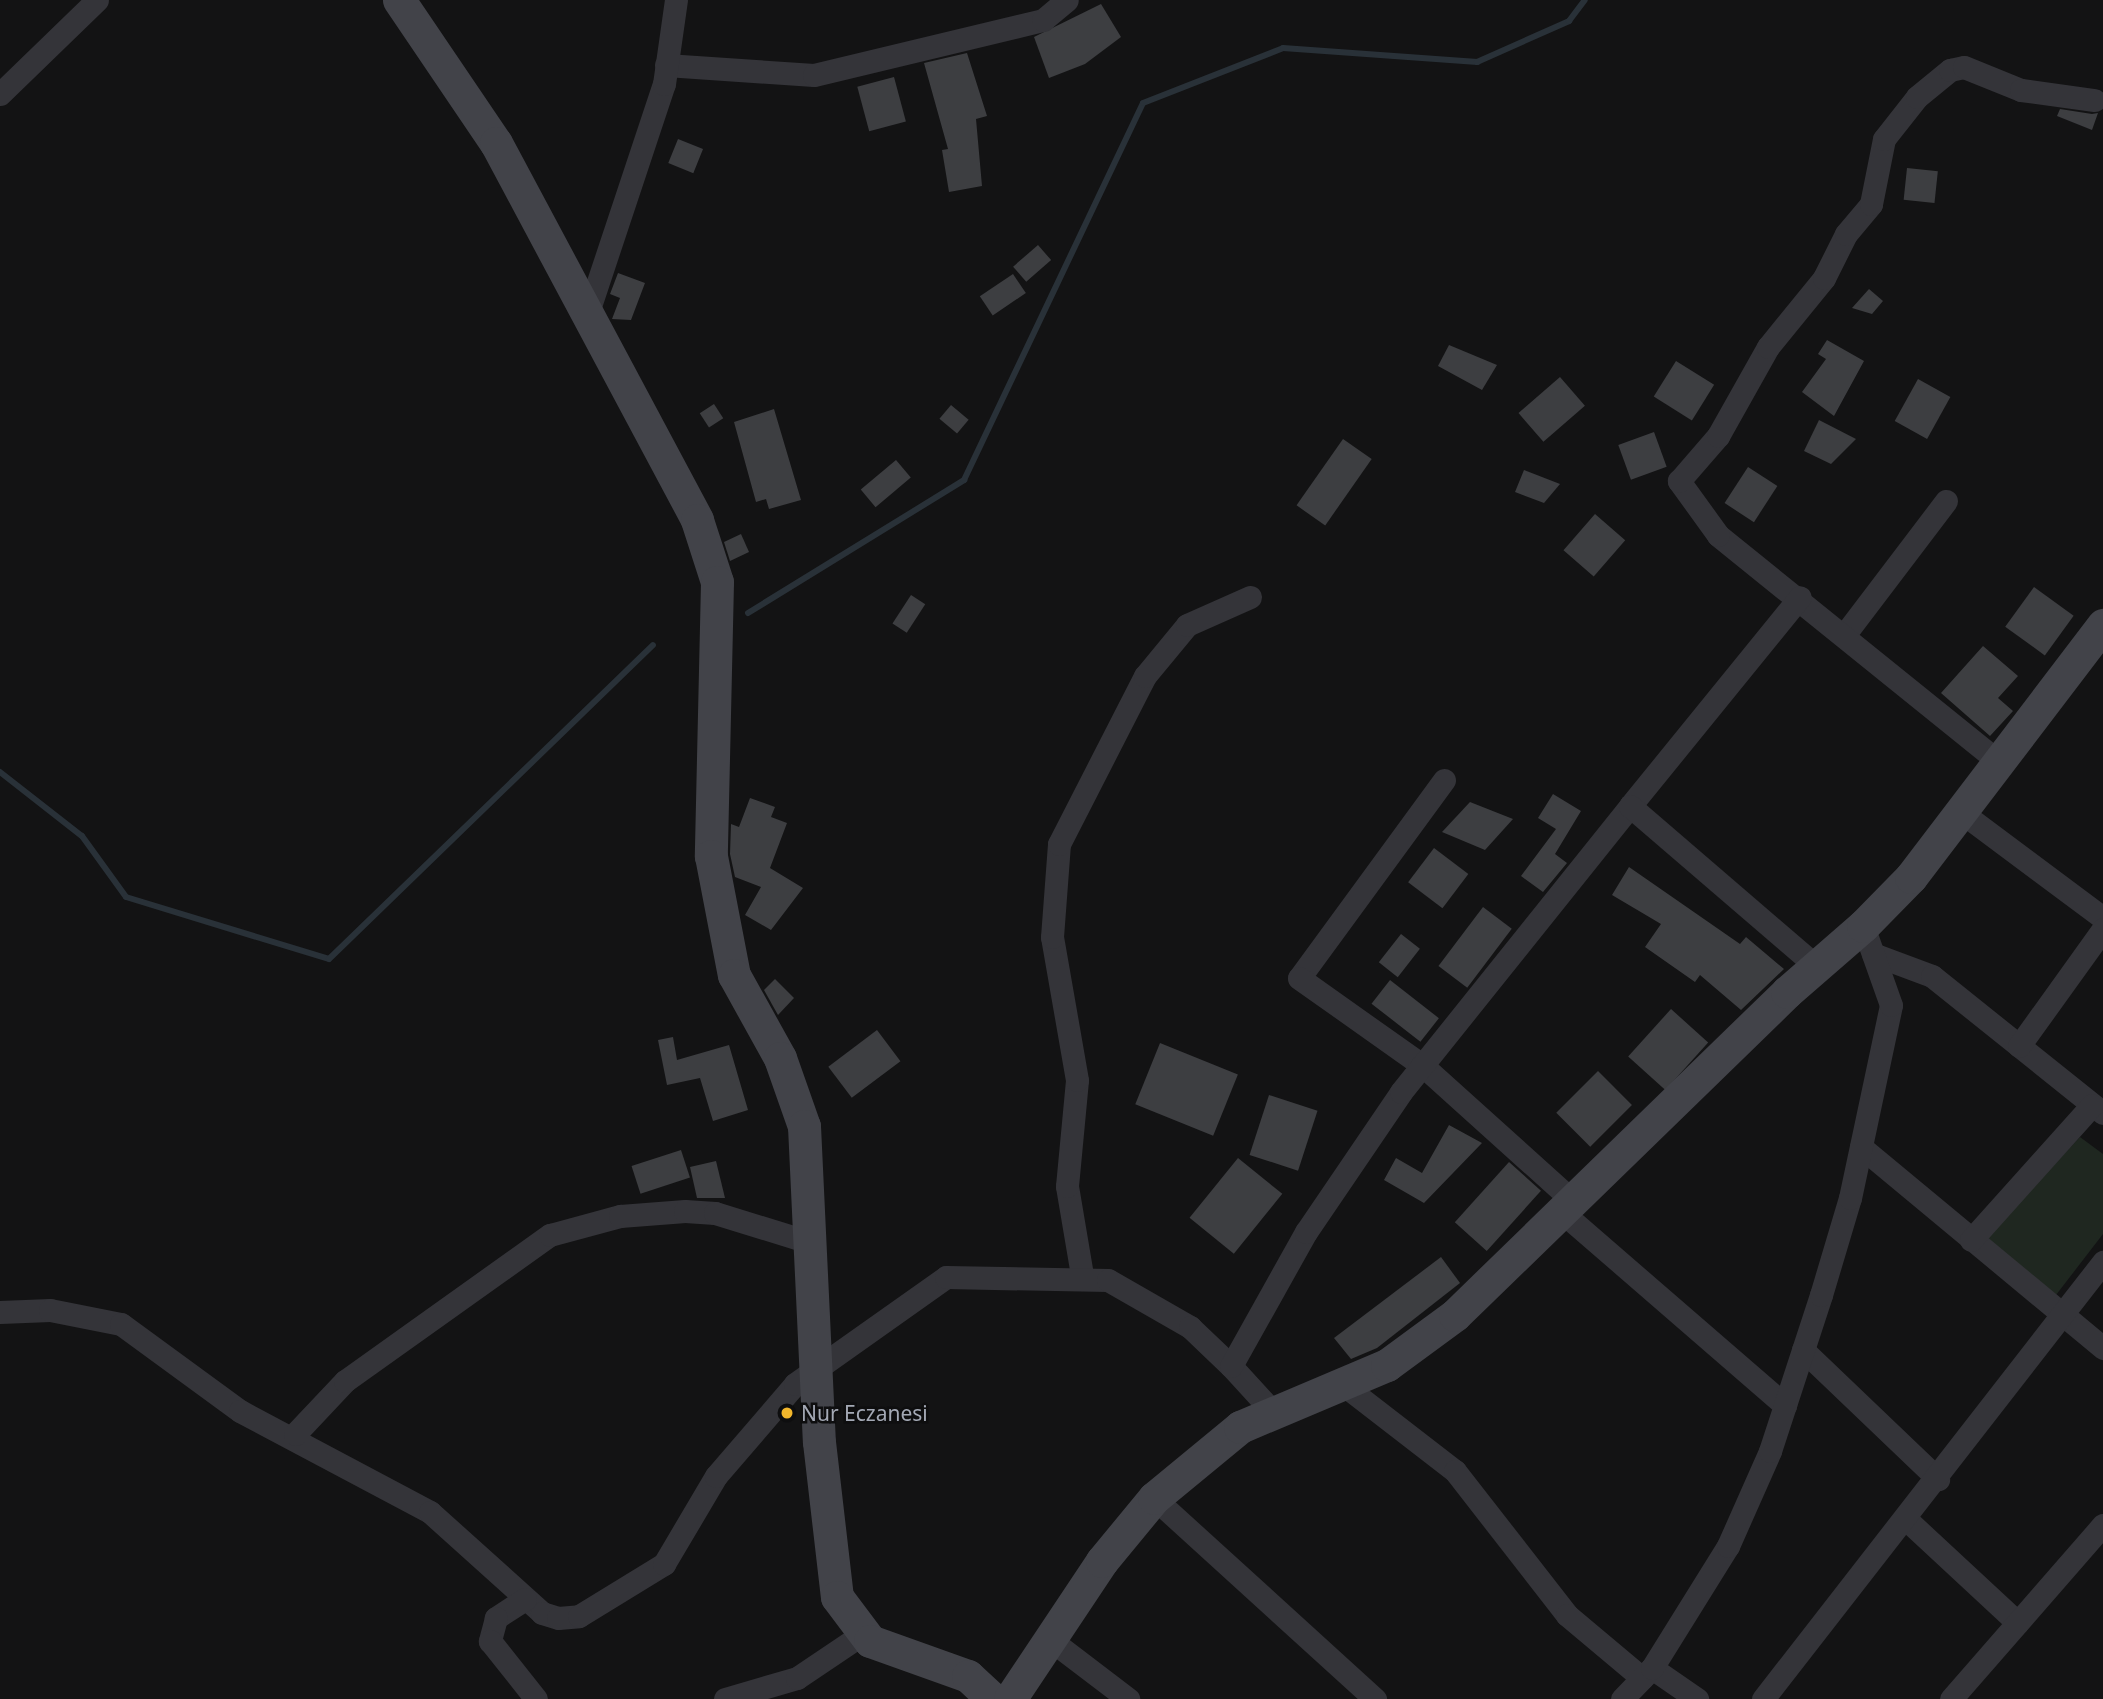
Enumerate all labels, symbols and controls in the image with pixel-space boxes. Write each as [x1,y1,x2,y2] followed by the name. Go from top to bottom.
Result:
[801,1400,928,1426] place label: Nur Eczanesi
[779,1405,795,1421] marker: Nur Eczanesi

